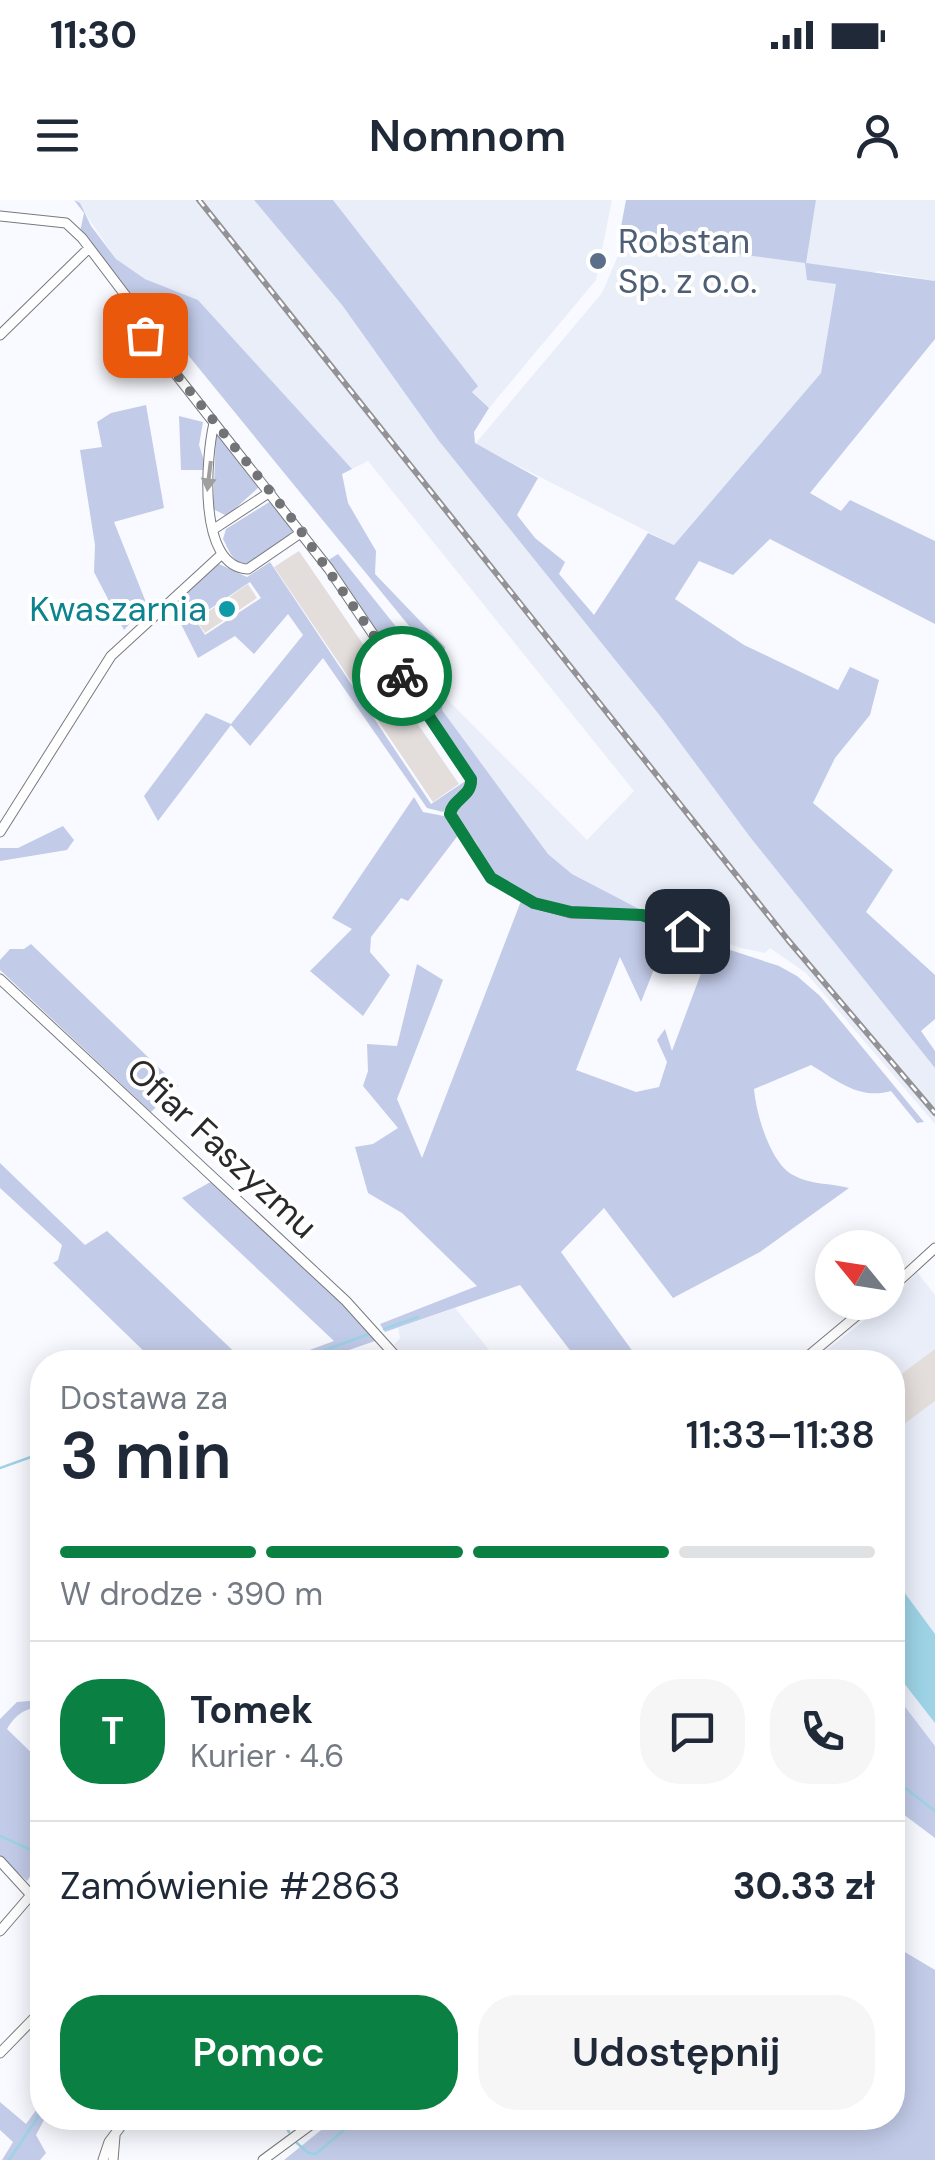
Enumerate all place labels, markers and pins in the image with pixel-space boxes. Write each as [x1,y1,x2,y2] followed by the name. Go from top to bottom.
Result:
[618,218,757,304] place label: Robstan Sp. z o.o.
[587,250,609,272] marker: Robstan Sp. z o.o.
[103,293,188,378] pin
[29,586,207,632] place label: Kwaszarnia
[216,598,238,620] marker: Kwaszarnia
[645,889,730,974] pin

